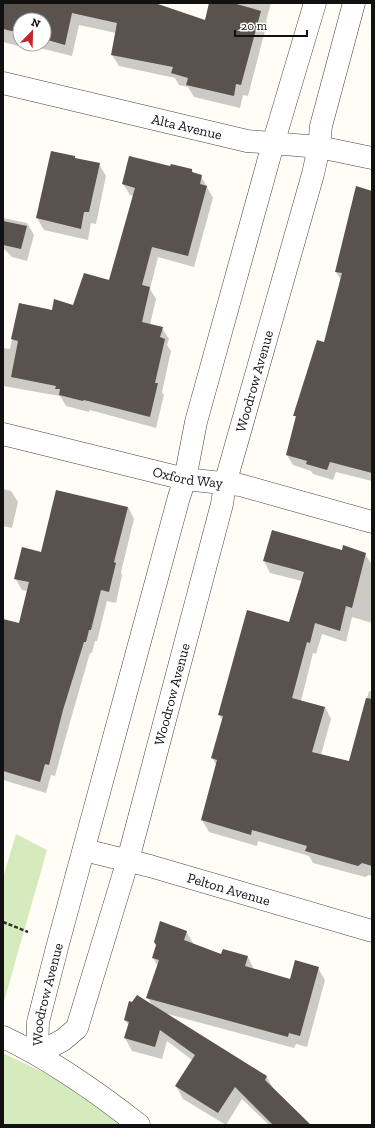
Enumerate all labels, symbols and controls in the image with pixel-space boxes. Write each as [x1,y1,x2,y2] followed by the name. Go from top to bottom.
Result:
[12,12,52,52] north arrow
[235,12,307,38] scale bar
[29,16,43,31] text: N
[241,19,268,33] text: 20 m
[150,111,224,144] street label: Alta Avenue
[232,328,277,434] street label: Woodrow Avenue
[151,463,225,492] street label: Oxford Way
[151,641,194,747] street label: Woodrow Avenue
[185,869,273,910] street label: Pelton Avenue
[29,941,67,1046] street label: Woodrow Avenue

